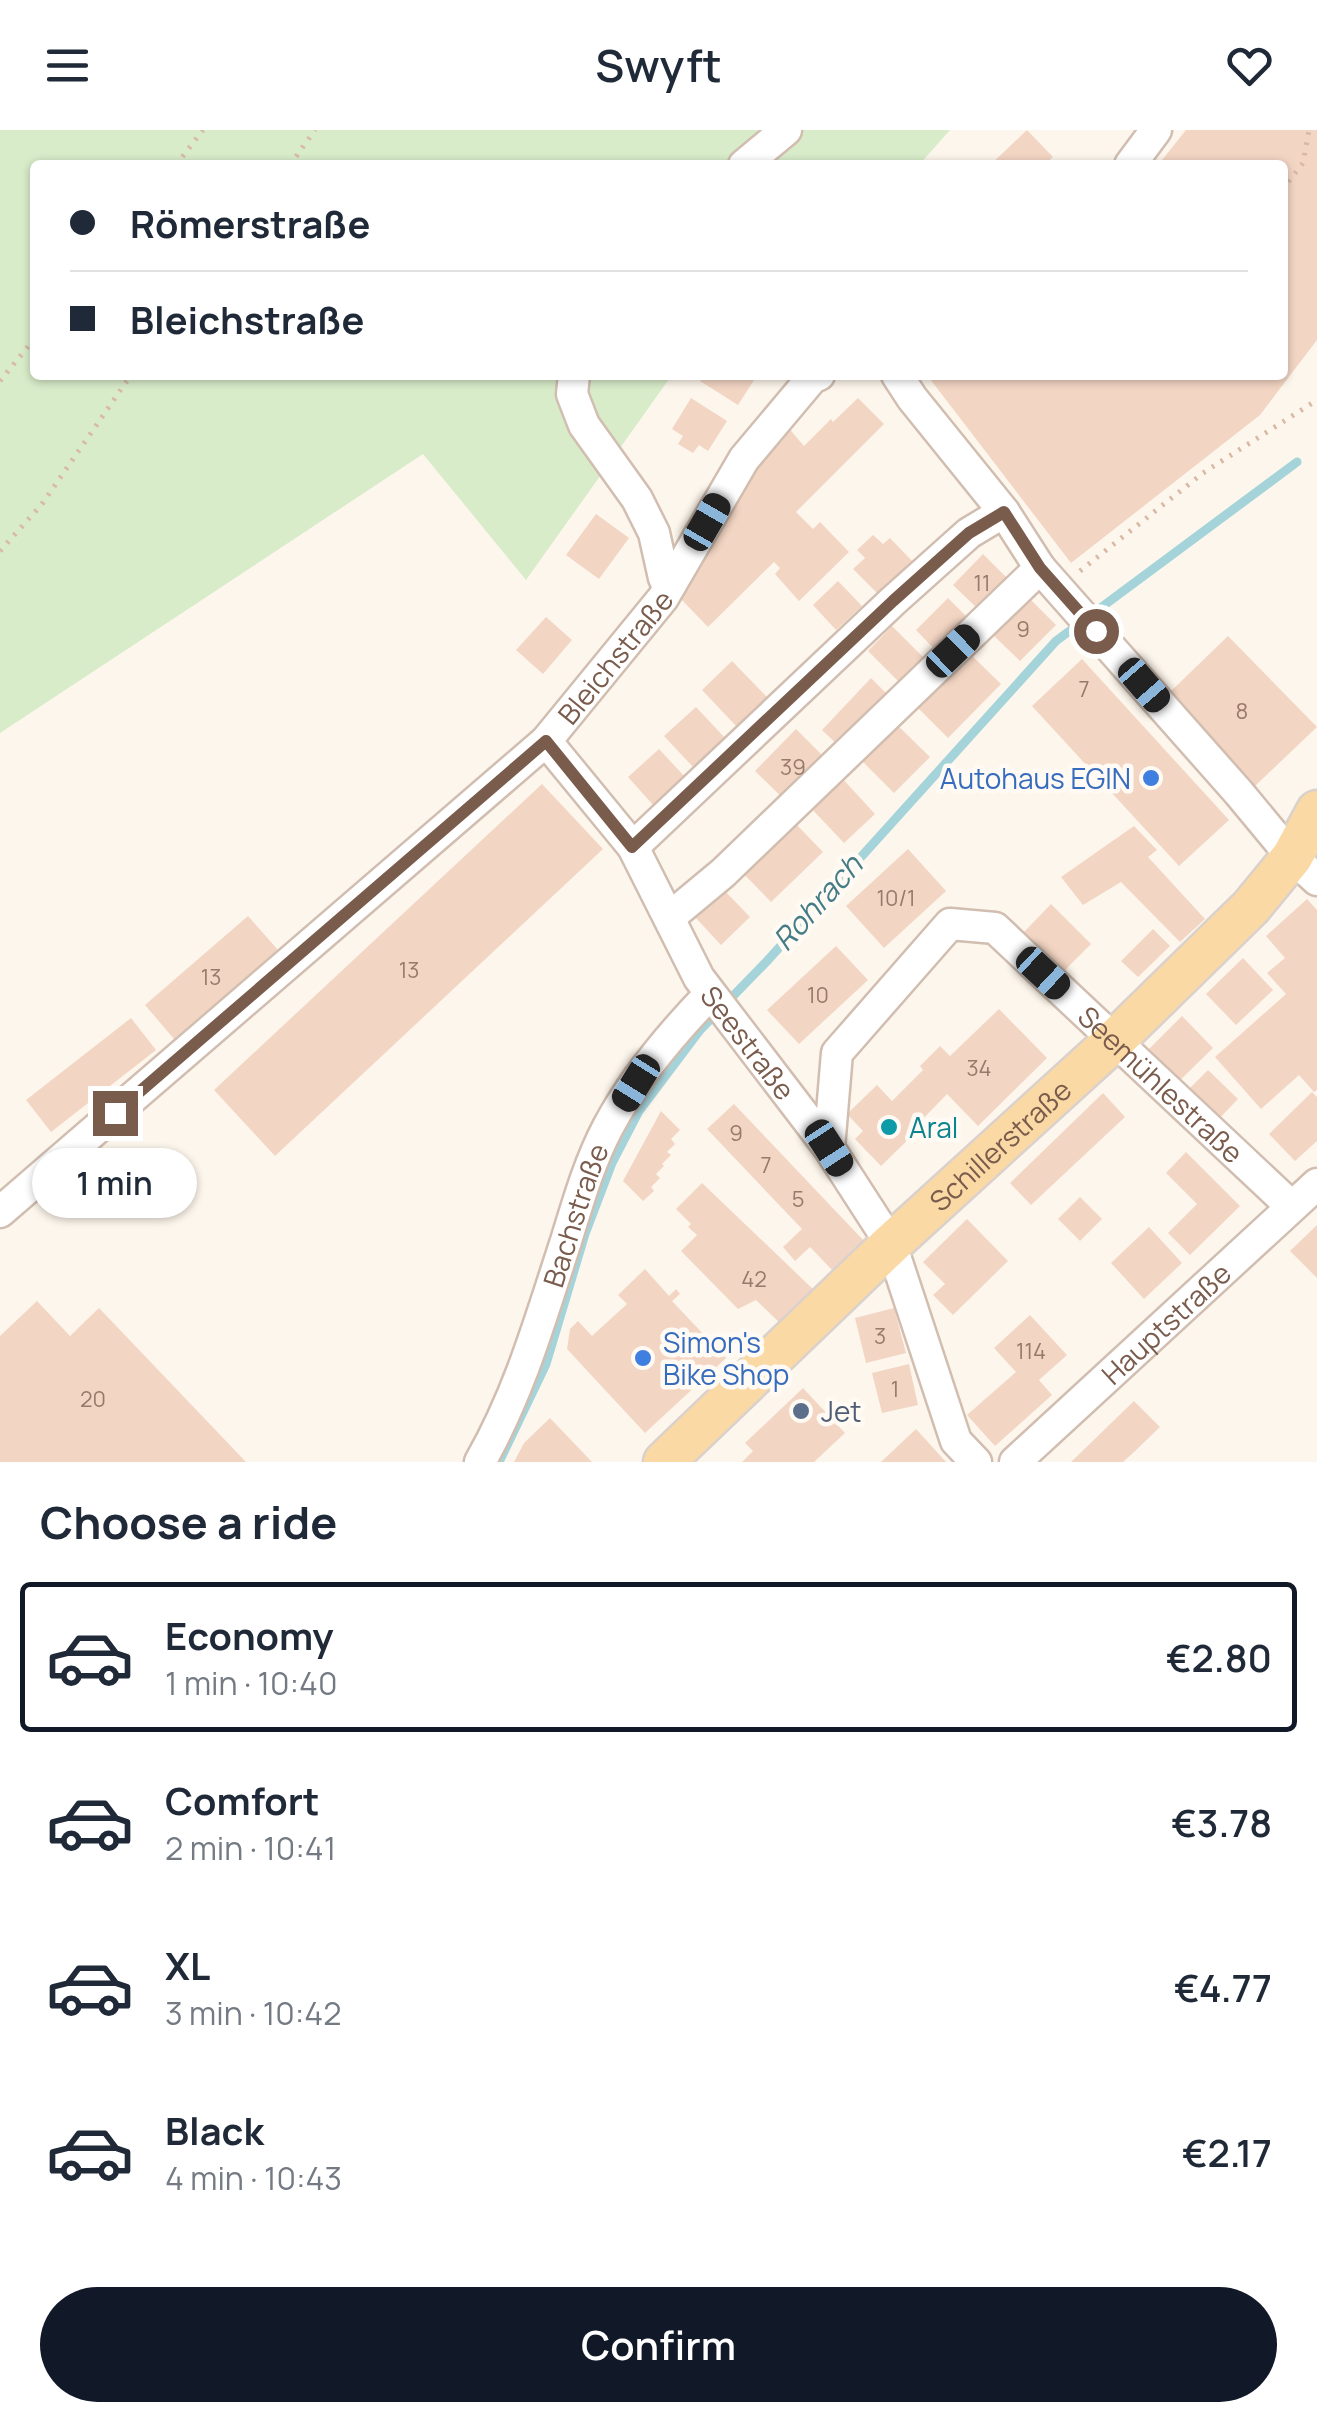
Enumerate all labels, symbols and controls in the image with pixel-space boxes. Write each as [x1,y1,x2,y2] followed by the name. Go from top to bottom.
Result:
[595,34,722,96] text: Swyft
[40,38,95,93] icon: menu
[1222,38,1277,93] icon: heart
[130,197,370,249] text: Römerstraße
[130,293,364,345] text: Bleichstraße
[679,489,735,555] car
[973,568,991,598] house number: 11
[549,582,681,732] street label: Bleichstraße
[1074,609,1119,654] route start
[1016,614,1030,644] house number: 9
[921,619,985,683] car
[1113,653,1175,717] car
[1078,674,1090,704] house number: 7
[1236,696,1248,726] house number: 8
[780,752,806,782] house number: 39
[940,759,1131,797] place label: Autohaus EGIN
[1140,767,1162,789] marker: Autohaus EGIN
[763,844,872,959] water label: Rohrach
[876,883,916,913] house number: 10/1
[1011,942,1075,1004] car
[399,955,419,985] house number: 13
[201,962,221,992] house number: 13
[692,978,804,1107] street label: Seestraße
[807,980,829,1010] house number: 10
[1070,997,1252,1171] street label: Seemühlestraße
[607,1050,665,1116] car
[966,1053,992,1083] house number: 34
[921,1070,1079,1219] street label: Schillerstraße
[93,1091,138,1136] route end
[909,1108,958,1146] place label: Aral
[800,1115,858,1181] car
[878,1116,900,1138] marker: Aral
[729,1118,743,1148] house number: 9
[533,1137,617,1292] street label: Bachstraße
[32,1148,198,1218] callout: 1 min
[760,1150,772,1180] house number: 7
[76,1161,153,1205] text: 1 min
[792,1184,804,1214] house number: 5
[1093,1254,1239,1392] street label: Hauptstraße
[741,1264,767,1294] house number: 42
[874,1321,886,1351] house number: 3
[663,1323,789,1393] place label: Simon's Bike Shop
[1016,1336,1046,1366] house number: 114
[632,1347,654,1369] marker: Simon's Bike Shop
[891,1374,899,1404] house number: 1
[80,1384,106,1414] house number: 20
[821,1392,862,1430] place label: Jet
[790,1400,812,1422] marker: Jet
[40,1491,337,1553] text: Choose a ride
[165,1609,334,1661] text: Economy
[45,1612,135,1702] icon: car
[1166,1631,1272,1683] text: €2.80
[165,1661,338,1705] text: 1 min · 10:40
[165,1774,319,1826] text: Comfort
[45,1777,135,1867] icon: car
[1171,1796,1272,1848] text: €3.78
[165,1826,336,1870] text: 2 min · 10:41
[165,1939,210,1991] text: XL
[45,1942,135,2032] icon: car
[1174,1961,1272,2013] text: €4.77
[165,1991,341,2035] text: 3 min · 10:42
[165,2104,264,2156] text: Black
[45,2107,135,2197] icon: car
[1182,2126,1272,2178] text: €2.17
[165,2156,342,2200] text: 4 min · 10:43
[40,2287,1277,2402] button: Confirm

